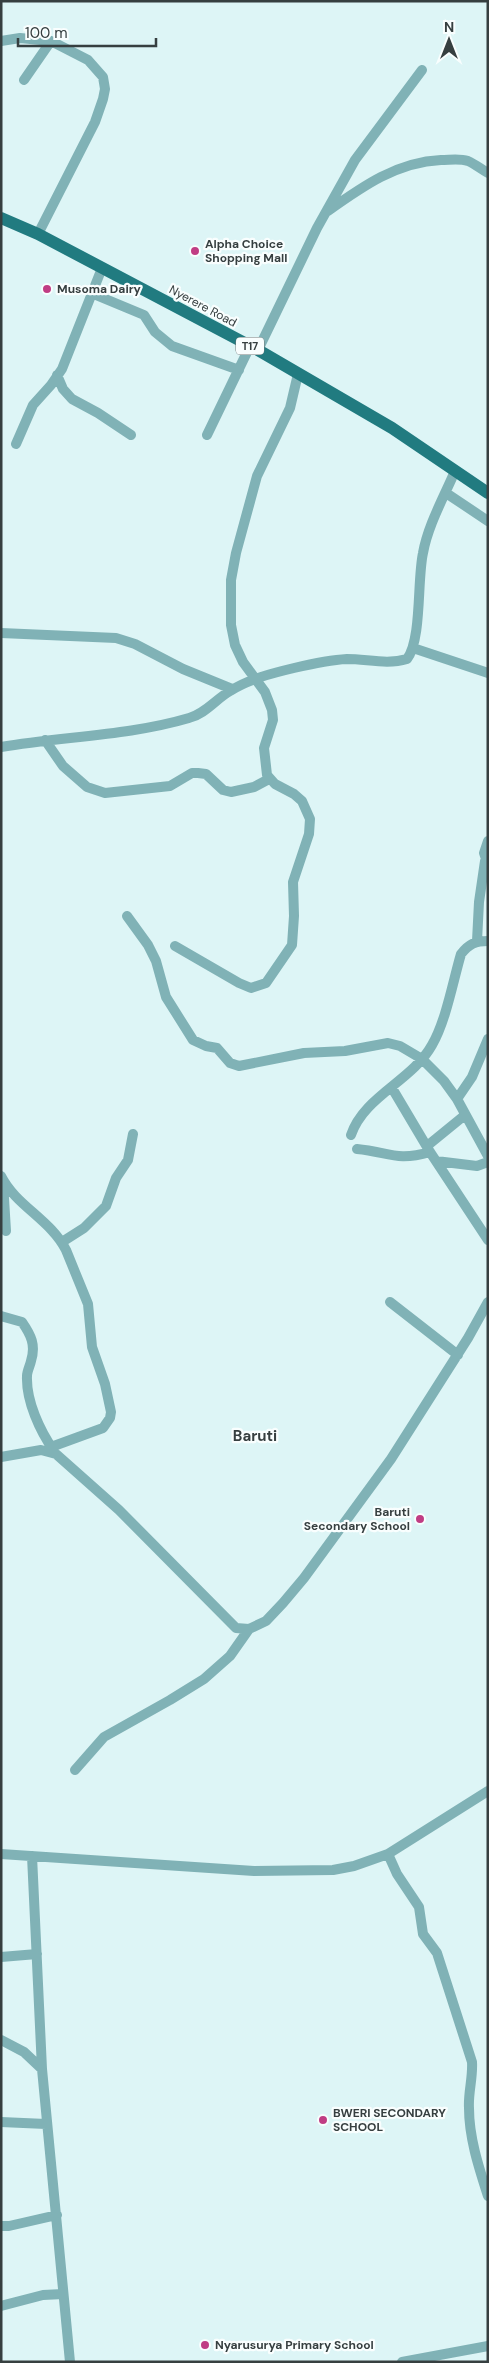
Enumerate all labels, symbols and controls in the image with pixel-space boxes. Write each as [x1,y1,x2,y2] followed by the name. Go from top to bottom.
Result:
[18,15,155,47] scale bar
[424,15,474,65] north arrow
[444,18,454,36] text: N
[25,23,68,43] text: 100 m
[205,236,287,266] place label: Alpha Choice Shopping Mall
[189,245,201,257] marker: Alpha Choice Shopping Mall
[57,281,142,297] place label: Musoma Dairy
[166,281,240,331] street label: Nyerere Road
[41,283,53,295] marker: Musoma Dairy
[236,338,264,354] road number: T17
[233,1426,277,1446] district label: Baruti
[304,1504,410,1534] place label: Baruti Secondary School
[414,1513,426,1525] marker: Baruti Secondary School
[333,2105,446,2135] place label: BWERI SECONDARY SCHOOL
[317,2114,329,2126] marker: BWERI SECONDARY SCHOOL
[215,2337,374,2353] place label: Nyarusurya Primary School
[199,2339,211,2351] marker: Nyarusurya Primary School

